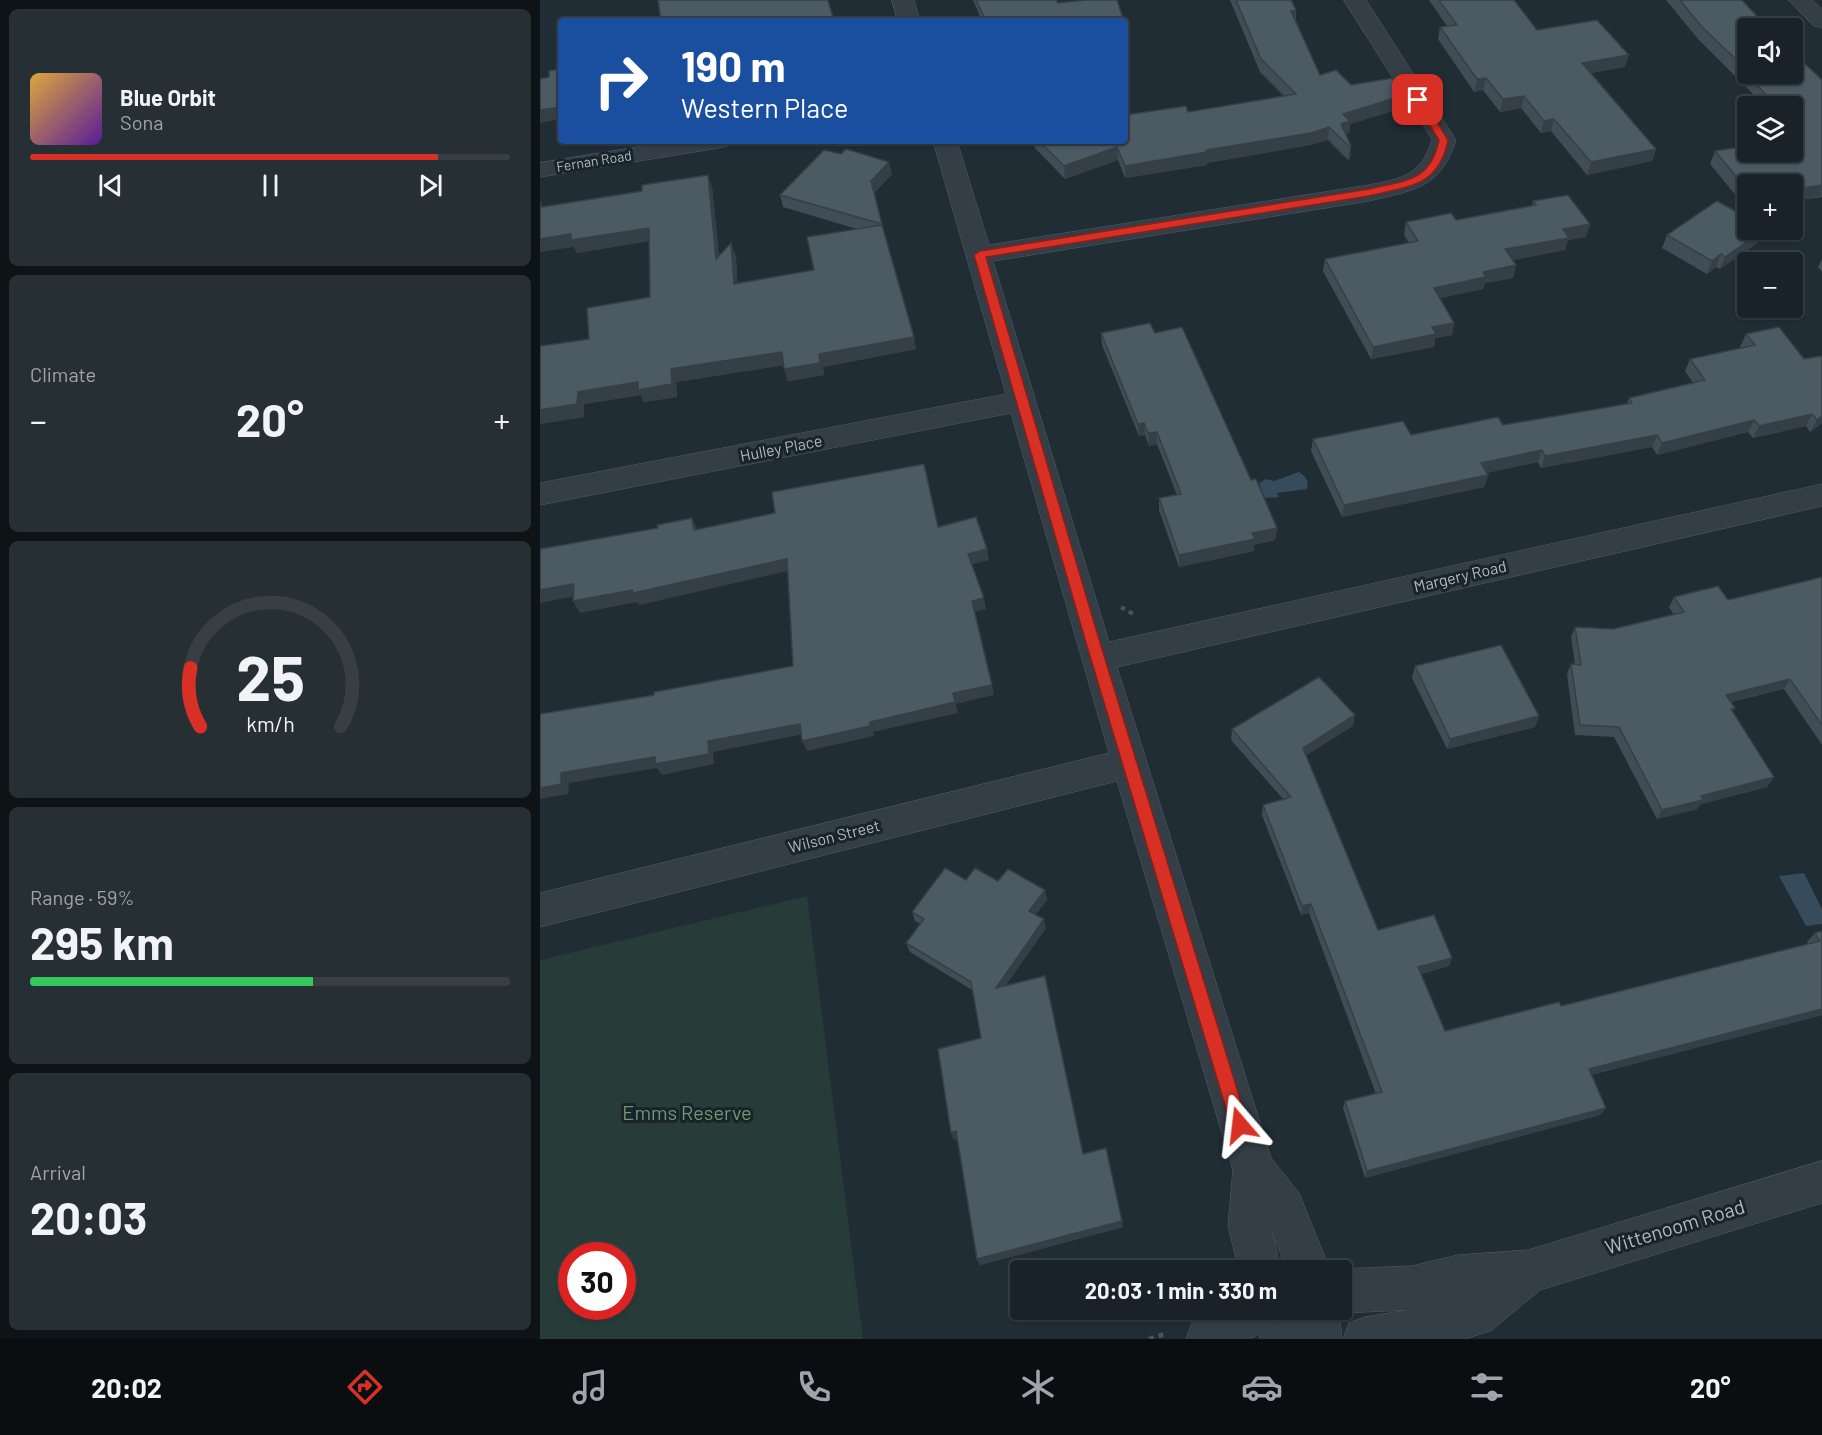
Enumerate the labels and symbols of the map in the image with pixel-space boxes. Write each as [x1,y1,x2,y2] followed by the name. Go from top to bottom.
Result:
[1392,74,1443,125] pin
[555,146,633,175] street label: Fernan Road
[738,430,824,465] street label: Hulley Place
[1412,556,1508,595] street label: Margery Road
[786,815,882,856] street label: Wilson Street
[1208,1093,1272,1157] position arrow
[622,1100,752,1124] park label: Emms Reserve
[1602,1193,1747,1259] street label: Wittenoom Road
[558,1242,636,1320] speed limit sign: 30

